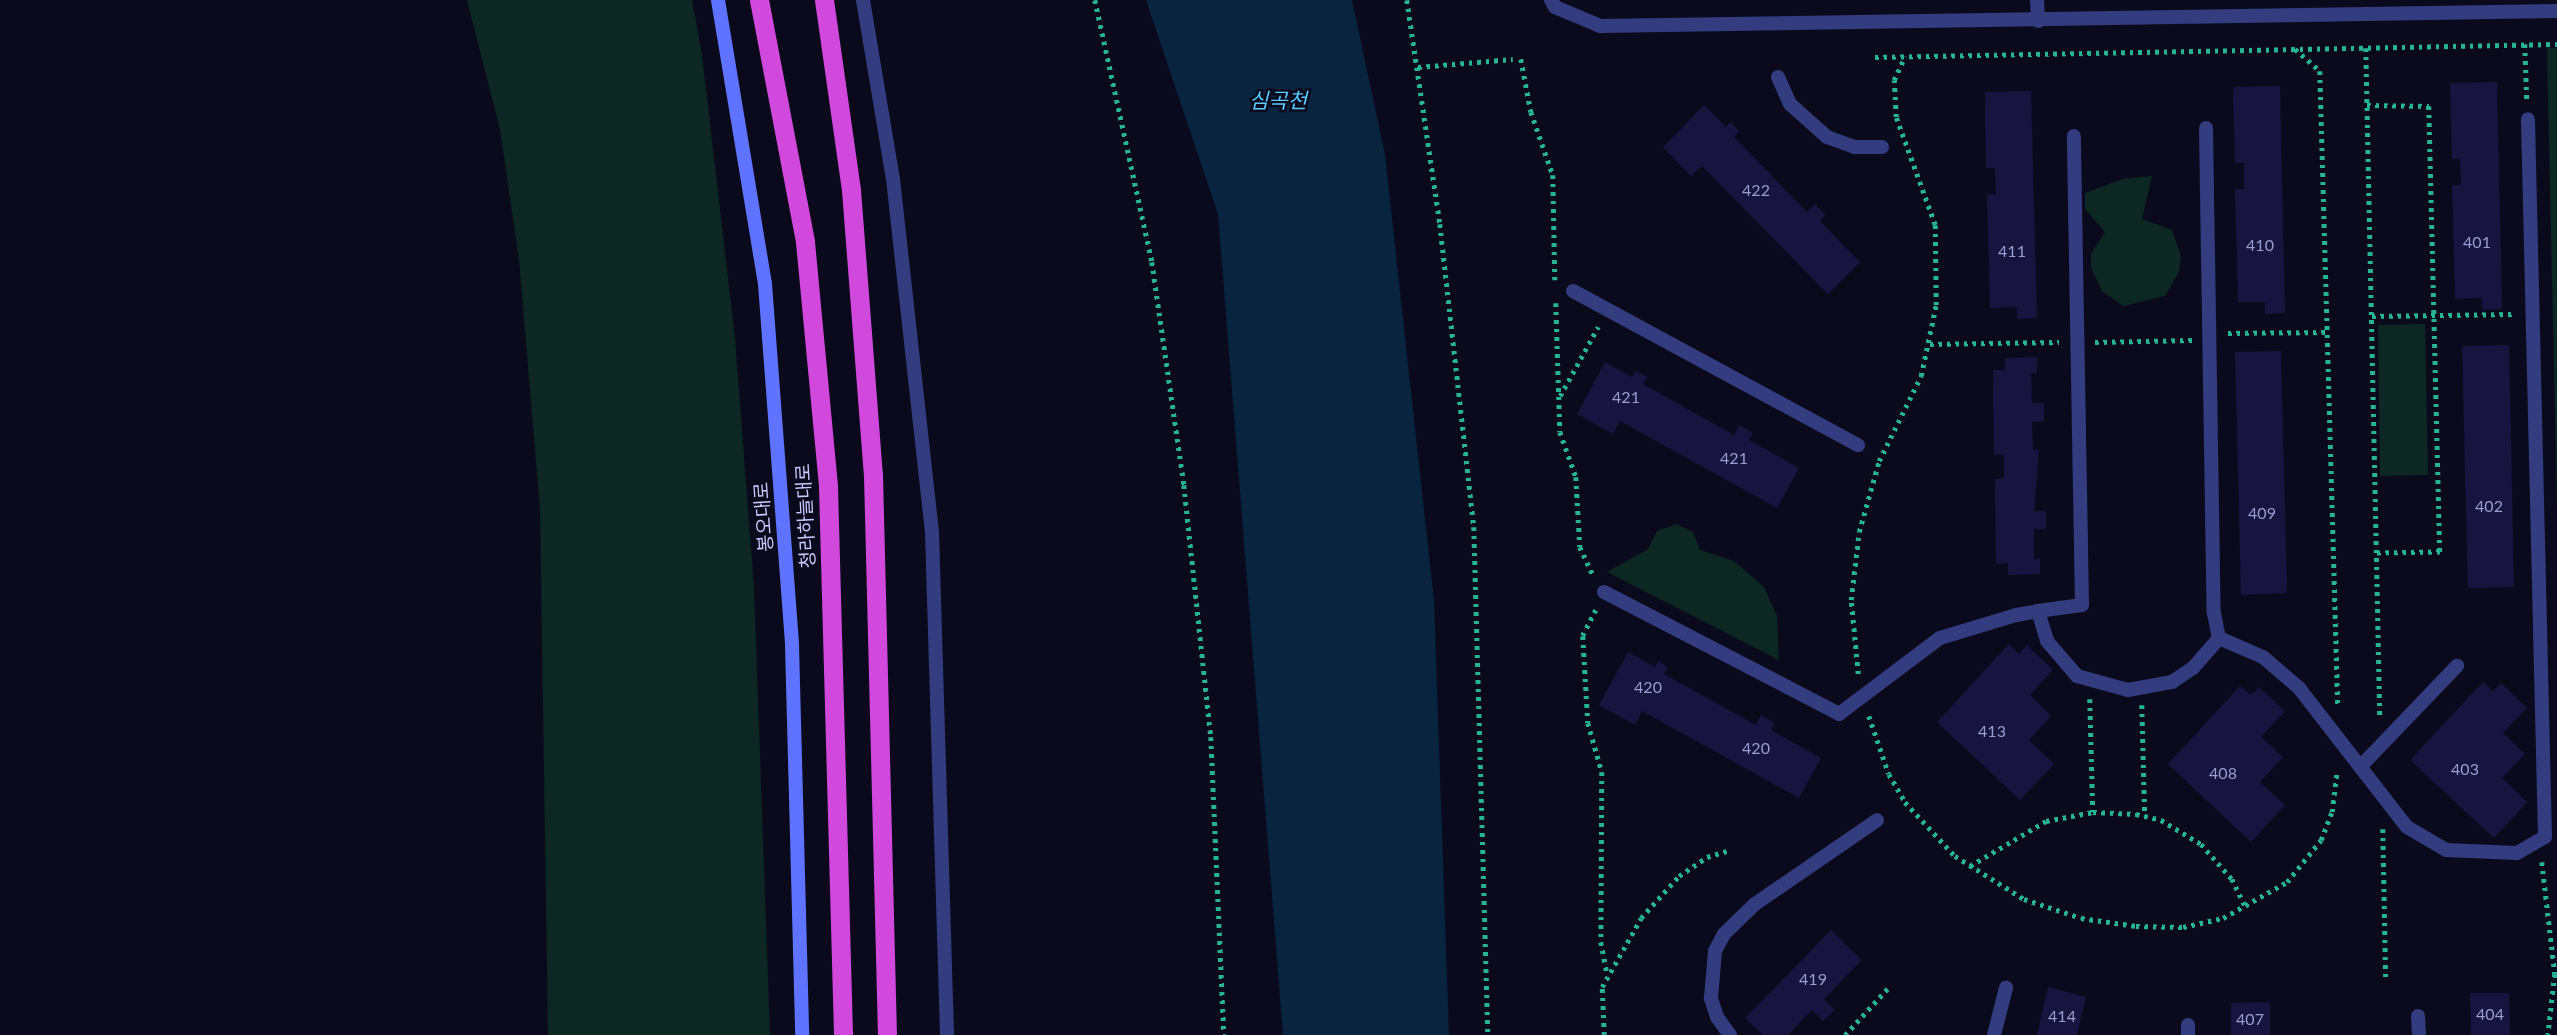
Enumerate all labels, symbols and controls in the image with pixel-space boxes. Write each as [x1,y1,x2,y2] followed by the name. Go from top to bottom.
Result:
[1249,87,1307,113] water label: 심곡천
[1742,180,1770,200] house number: 422
[2463,232,2491,252] house number: 401
[2246,235,2274,255] house number: 410
[1998,241,2026,261] house number: 411
[1612,387,1640,407] house number: 421
[1720,448,1748,468] house number: 421
[791,463,819,569] street label: 청라하늘대로
[749,481,777,553] street label: 봉오대로
[2475,496,2503,516] house number: 402
[2248,503,2276,523] house number: 409
[1634,677,1662,697] house number: 420
[1978,721,2006,741] house number: 413
[1742,738,1770,758] house number: 420
[2451,759,2479,779] house number: 403
[2209,763,2237,783] house number: 408
[1799,969,1827,989] house number: 419
[2476,1004,2504,1024] house number: 404
[2048,1006,2076,1026] house number: 414
[2236,1009,2264,1029] house number: 407

